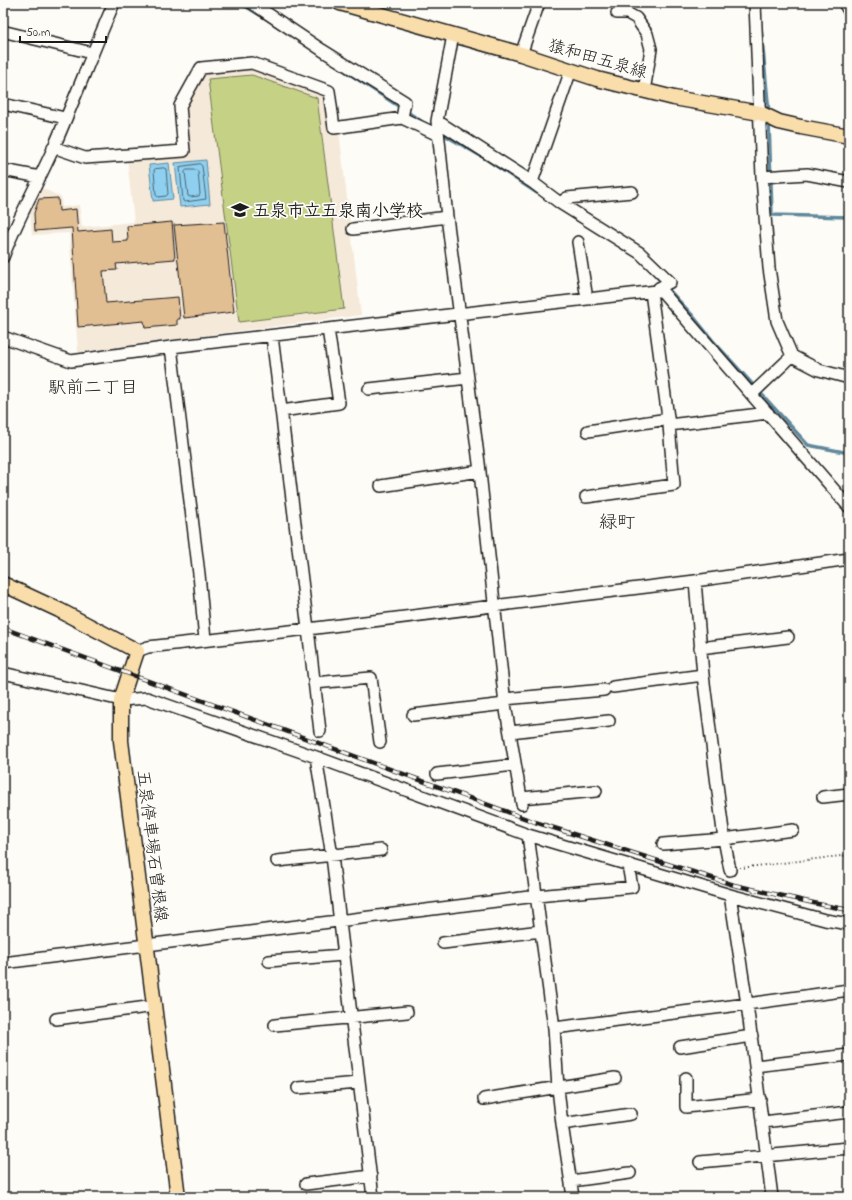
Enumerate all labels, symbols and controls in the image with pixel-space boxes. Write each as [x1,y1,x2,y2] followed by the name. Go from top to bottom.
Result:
[20,18,106,44] scale bar
[26,24,50,42] text: 50 m
[545,33,650,86] street label: 猿和田五泉線
[253,199,423,224] place label: 五泉市立五泉南小学校
[230,200,250,220] school or university icon: 五泉市立五泉南小学校
[48,376,138,402] district label: 駅前二丁目
[599,511,635,537] district label: 緑町
[130,769,173,924] street label: 五泉停車場石曽根線

